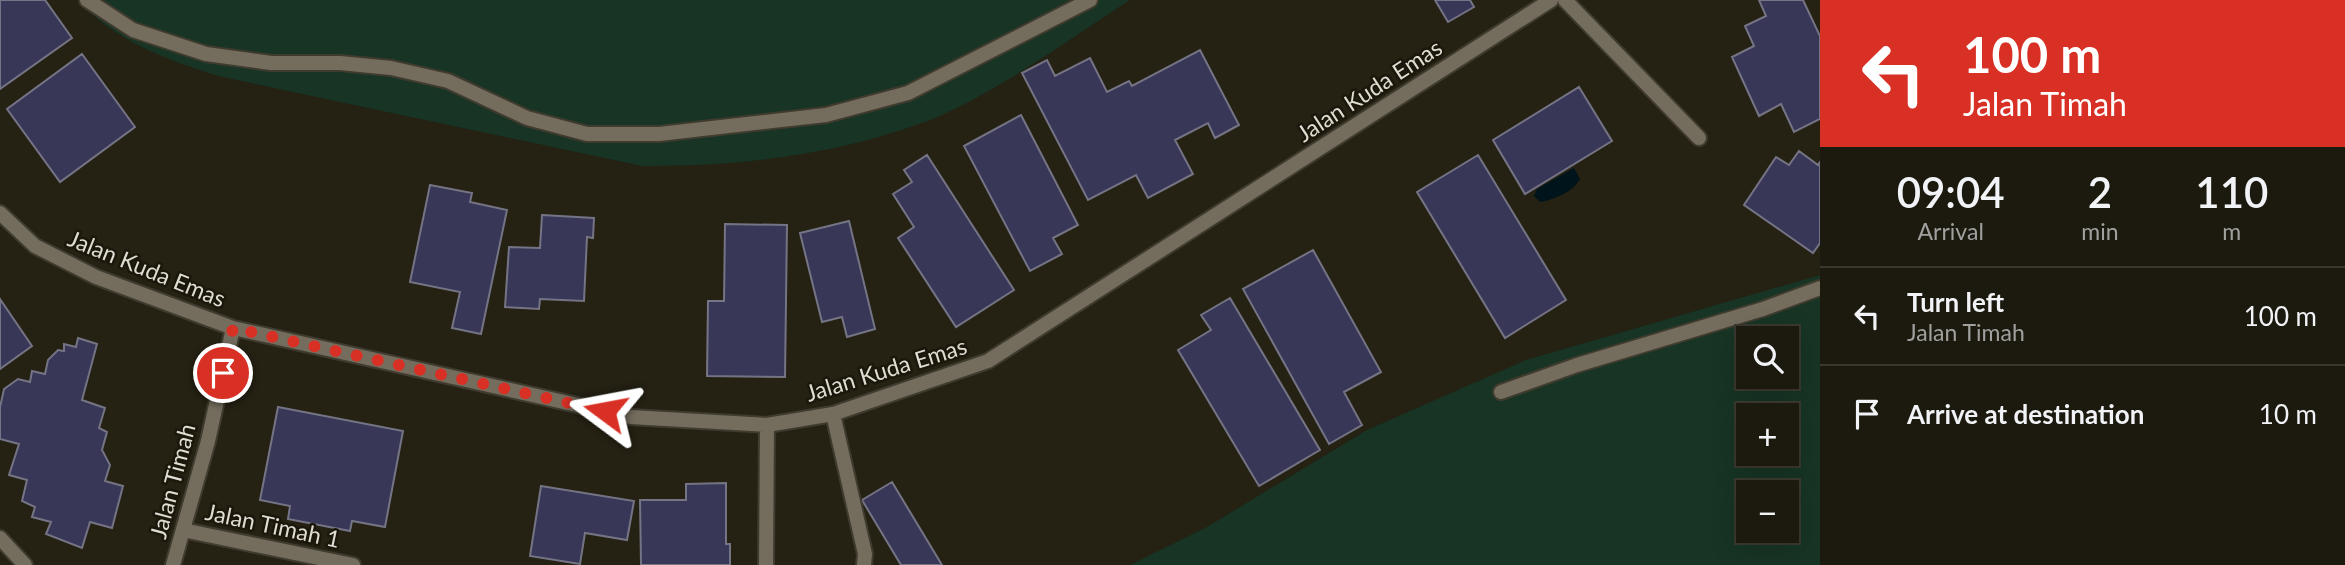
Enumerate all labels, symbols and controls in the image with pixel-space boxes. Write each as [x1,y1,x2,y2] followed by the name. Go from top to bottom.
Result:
[1963,25,2101,83] text: 100 m
[1848,28,1939,119] icon: left
[1291,33,1447,147] street label: Jalan Kuda Emas
[1963,84,2127,123] text: Jalan Timah
[1897,167,2005,217] text: 09:04
[2088,167,2112,217] text: 2
[2195,167,2268,217] text: 110
[1918,217,1984,245] text: Arrival
[2081,217,2119,245] text: min
[2222,217,2241,245] text: m
[64,224,230,312] street label: Jalan Kuda Emas
[1907,286,2004,318] text: Turn left
[1848,297,1886,335] icon: left
[2244,300,2317,332] text: 100 m
[1907,318,2025,346] text: Jalan Timah
[1736,326,1799,543] map controls
[1736,326,1799,389] button: search
[802,331,970,407] street label: Jalan Kuda Emas
[193,343,253,403] pin
[204,354,242,392] icon: arrive
[568,374,642,448] position arrow
[1848,395,1886,433] icon: arrive
[1907,398,2144,430] text: Arrive at destination
[2259,398,2317,430] text: 10 m
[1736,403,1799,466] button: +
[143,420,201,542] street label: Jalan Timah
[1736,480,1799,543] button: −
[203,497,343,553] street label: Jalan Timah 1

